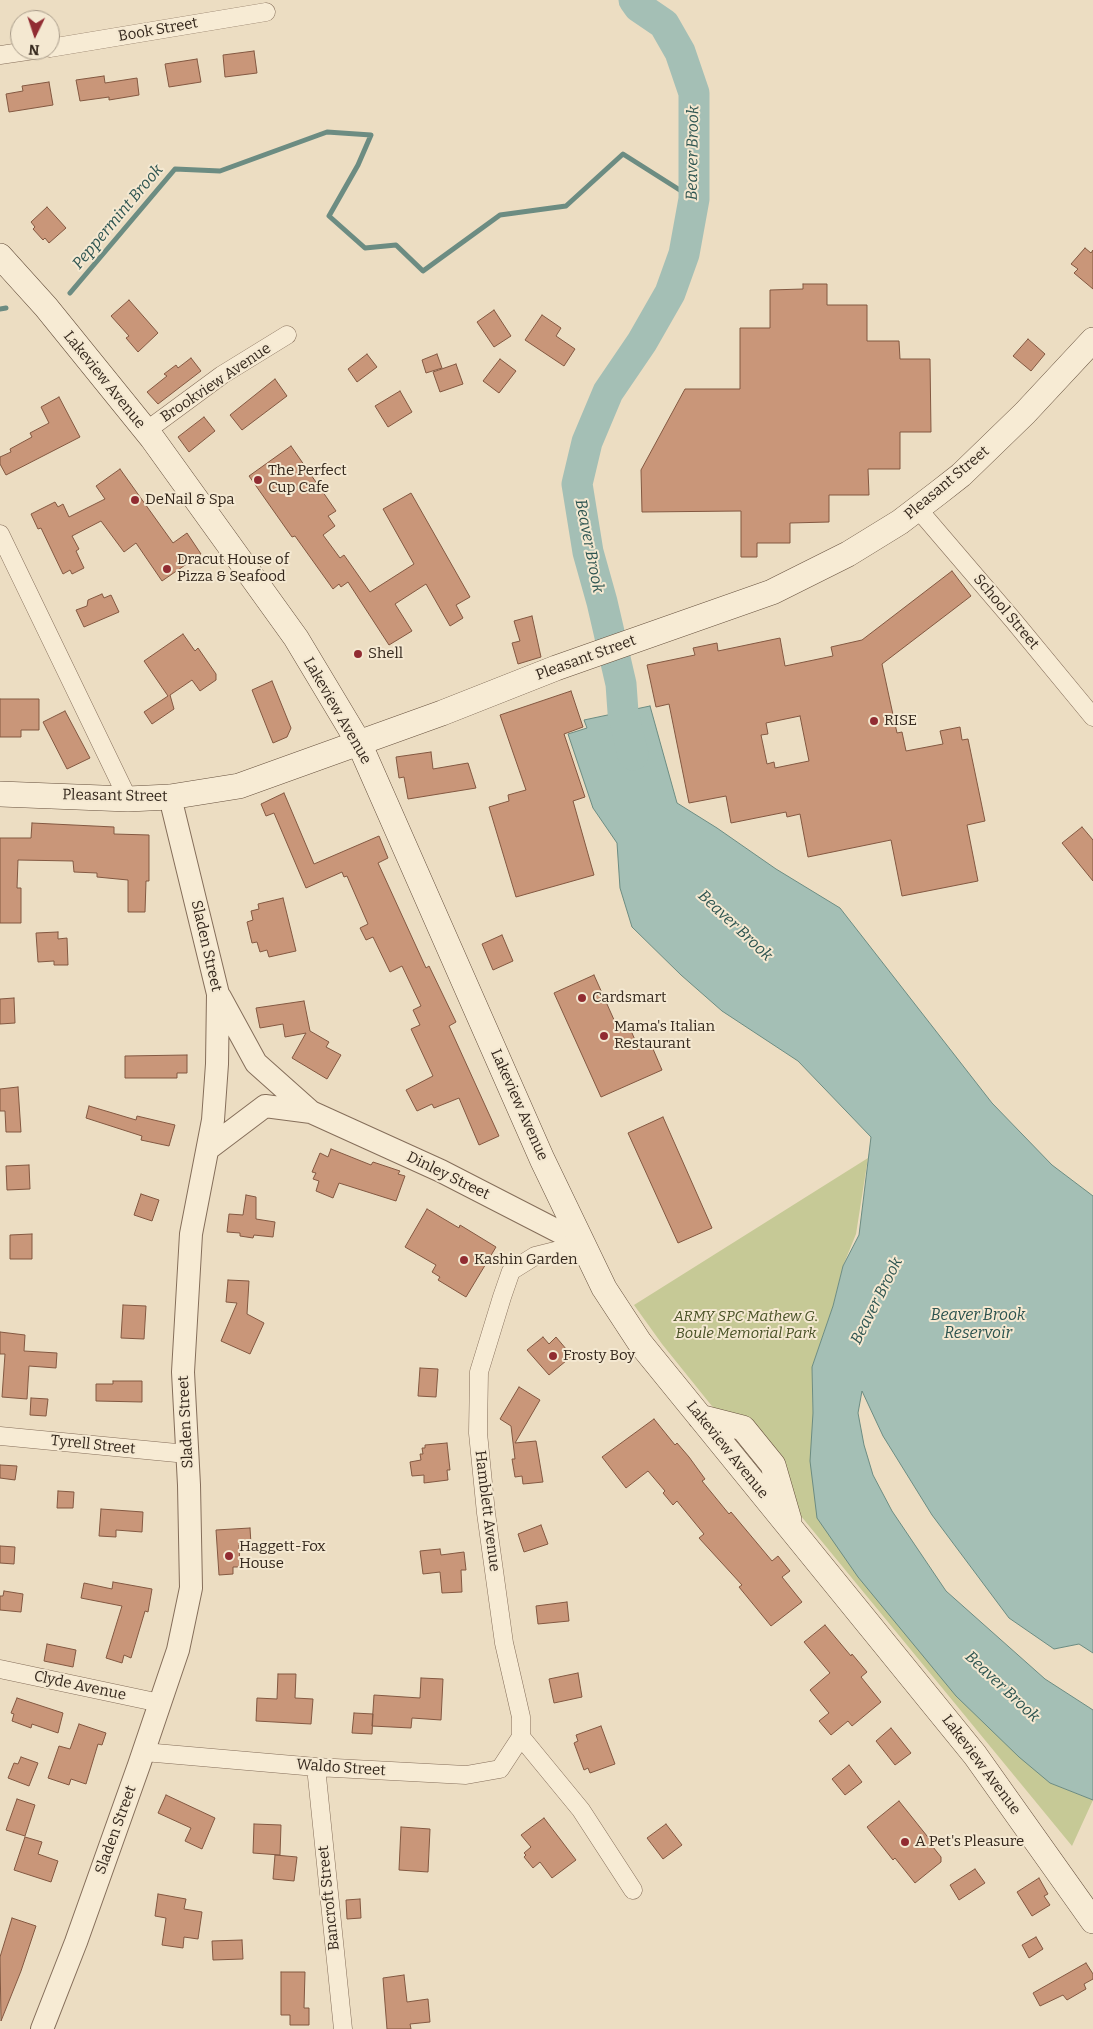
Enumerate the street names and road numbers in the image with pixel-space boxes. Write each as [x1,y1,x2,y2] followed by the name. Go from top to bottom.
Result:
[117,14,199,46] street label: Book Street
[59,328,149,432] street label: Lakeview Avenue
[157,339,275,427] street label: Brookview Avenue
[901,442,993,524] street label: Pleasant Street
[969,571,1043,653] street label: School Street
[534,632,638,684] street label: Pleasant Street
[299,654,375,768] street label: Lakeview Avenue
[62,786,168,806] street label: Pleasant Street
[187,899,225,993] street label: Sladen Street
[486,1046,552,1164] street label: Lakeview Avenue
[404,1148,492,1204] street label: Dinley Street
[175,1375,197,1469] street label: Sladen Street
[682,1398,772,1502] street label: Lakeview Avenue
[50,1432,136,1458] street label: Tyrell Street
[471,1449,503,1573] street label: Hamblett Avenue
[32,1667,128,1705] street label: Clyde Avenue
[938,1712,1024,1818] street label: Lakeview Avenue
[296,1756,386,1780] street label: Waldo Street
[92,1783,140,1877] street label: Sladen Street
[315,1845,343,1951] street label: Bancroft Street

